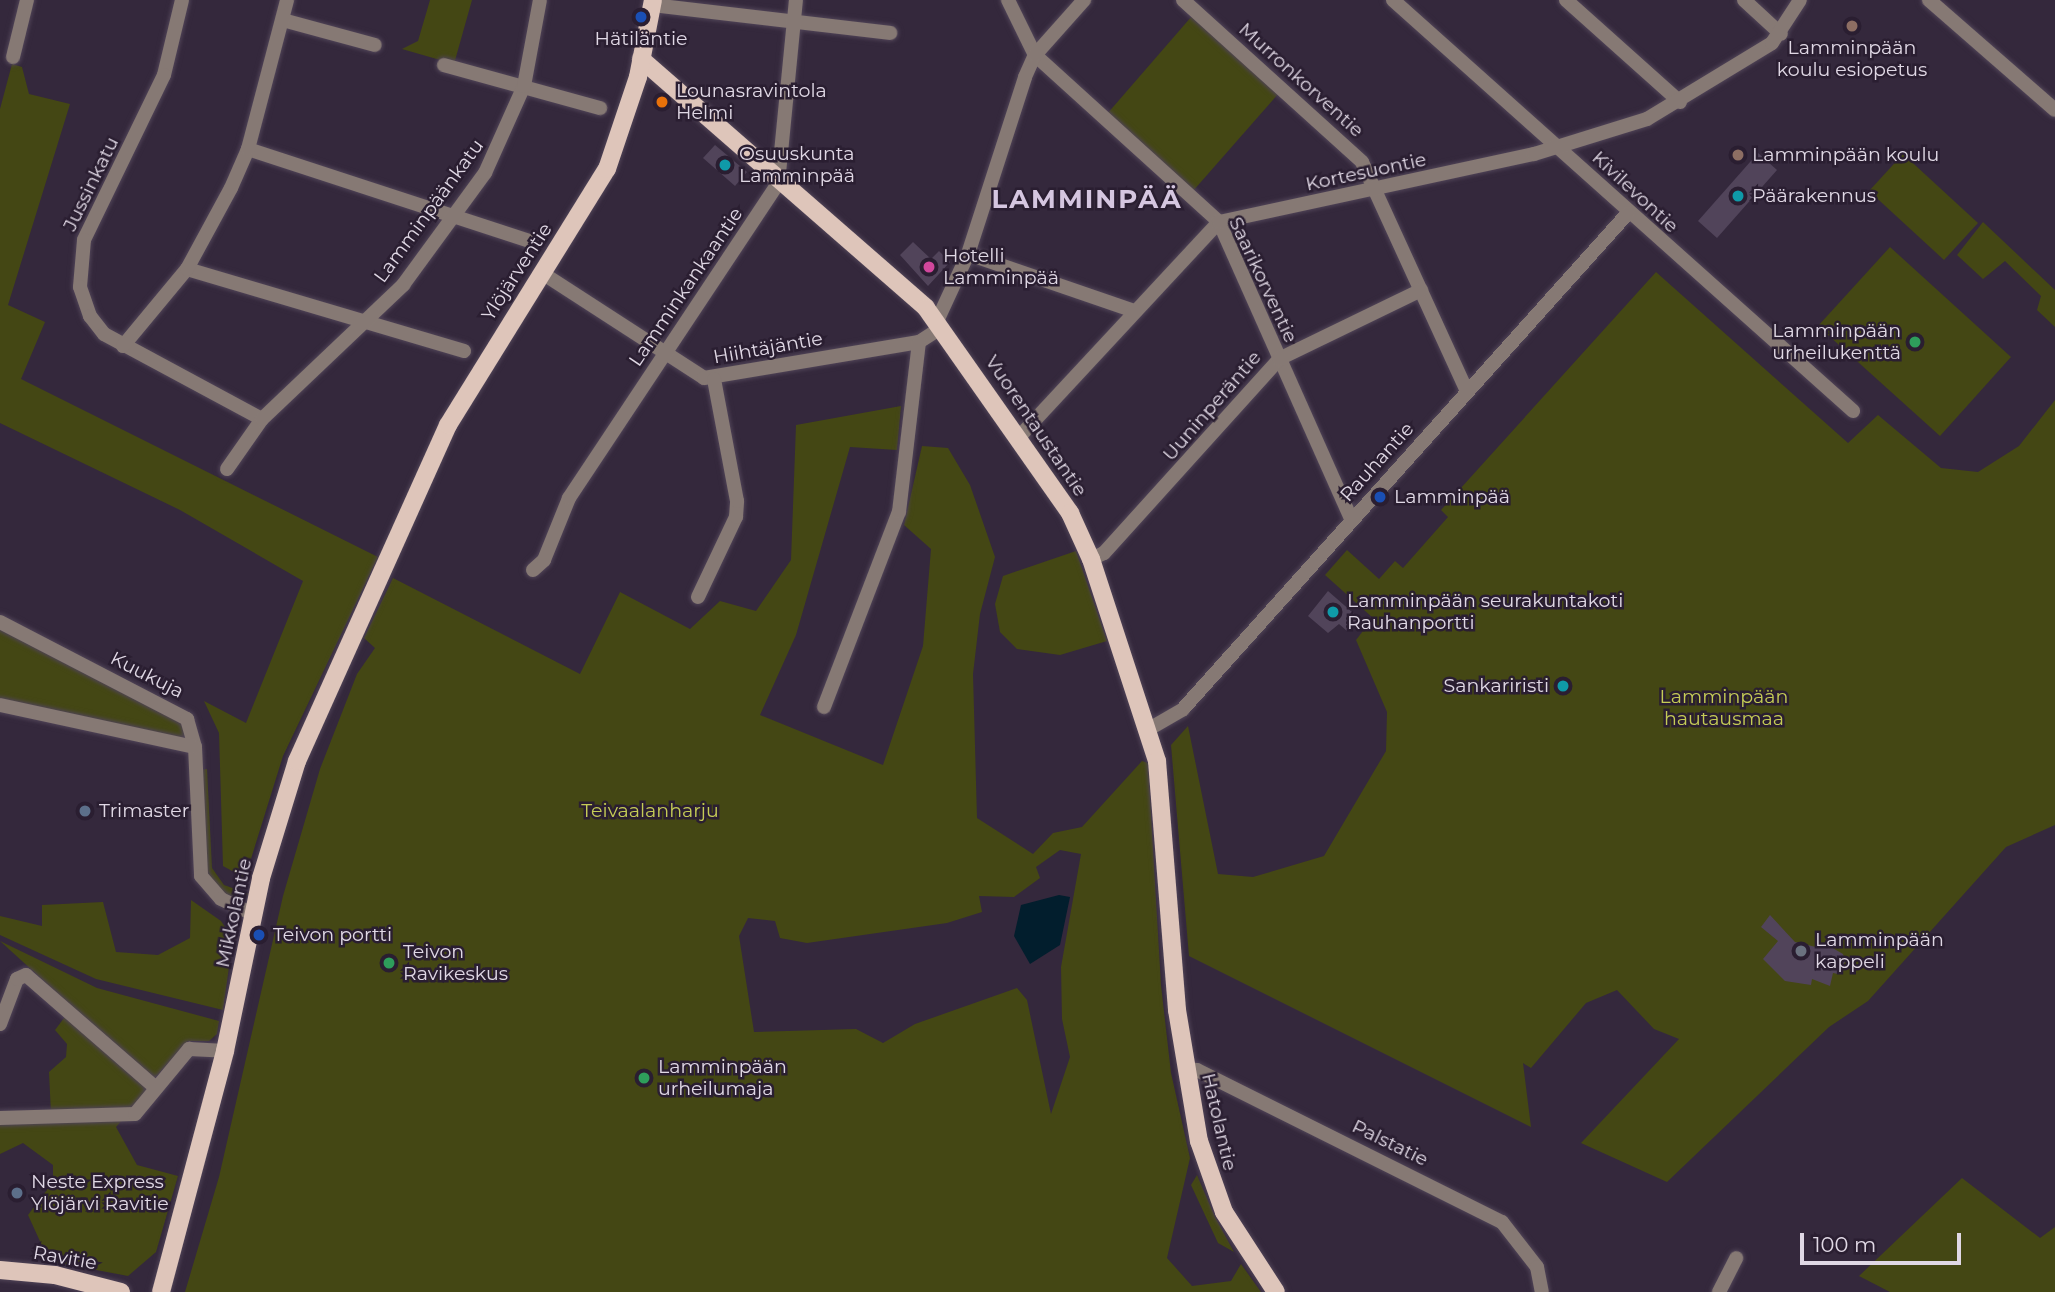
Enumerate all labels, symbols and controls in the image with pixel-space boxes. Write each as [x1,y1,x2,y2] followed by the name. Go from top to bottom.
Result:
[633,9,649,25] marker: Hätiläntie
[1234,18,1368,142] street label: Murronkorventie
[1844,18,1860,34] marker: Lamminpään koulu esiopetus
[595,28,687,50] place label: Hätiläntie
[1777,37,1927,81] place label: Lamminpään koulu esiopetus
[676,80,827,124] place label: Lounasravintola Helmi
[654,94,670,110] marker: Lounasravintola Helmi
[58,133,124,235] street label: Jussinkatu
[369,135,489,287] street label: Lamminpäänkatu
[739,143,855,187] place label: Osuuskunta Lamminpää
[1752,144,1939,166] place label: Lamminpään koulu
[1587,146,1683,238] street label: Kivilevontie
[1730,147,1746,163] marker: Lamminpään koulu
[1304,148,1428,196] street label: Kortesuontie
[717,157,733,173] marker: Osuuskunta Lamminpää
[993,184,1181,216] district label: LAMMINPÄÄ
[1752,185,1876,207] place label: Päärakennus
[1730,188,1746,204] marker: Päärakennus
[624,203,748,371] street label: Lamminkankaantie
[1224,214,1302,346] street label: Saarikorventie
[477,219,557,325] street label: Ylöjärventie
[943,245,1059,289] place label: Hotelli Lamminpää
[921,259,937,275] marker: Hotelli Lamminpää
[1772,320,1901,364] place label: Lamminpään urheilukenttä
[712,327,824,369] street label: Hiihtäjäntie
[1907,334,1923,350] marker: Lamminpään urheilukenttä
[1158,346,1266,466] street label: Uuninperäntie
[980,351,1092,501] street label: Vuorentaustantie
[1335,418,1419,506] street label: Rauhantie
[1394,486,1510,508] place label: Lamminpää
[1372,489,1388,505] marker: Lamminpää
[1347,590,1623,634] place label: Lamminpään seurakuntakoti Rauhanportti
[1325,604,1341,620] marker: Lamminpään seurakuntakoti Rauhanportti
[107,647,187,703] street label: Kuukuja
[1444,675,1549,697] place label: Sankariristi
[1555,678,1571,694] marker: Sankariristi
[1660,686,1788,730] park label: Lamminpään hautausmaa
[99,800,189,822] place label: Trimaster
[581,800,719,822] park label: Teivaalanharju
[77,803,93,819] marker: Trimaster
[211,856,257,970] street label: Mikkolantie
[273,924,392,946] place label: Teivon portti
[251,927,267,943] marker: Teivon portti
[1815,929,1944,973] place label: Lamminpään kappeli
[403,941,508,985] place label: Teivon Ravikeskus
[1793,943,1809,959] marker: Lamminpään kappeli
[381,955,397,971] marker: Teivon Ravikeskus
[658,1056,787,1100] place label: Lamminpään urheilumaja
[636,1070,652,1086] marker: Lamminpään urheilumaja
[1197,1071,1241,1173] street label: Hatolantie
[1348,1115,1432,1171] street label: Palstatie
[31,1171,169,1215] place label: Neste Express Ylöjärvi Ravitie
[9,1185,25,1201] marker: Neste Express Ylöjärvi Ravitie
[1803,1218,1964,1262] scale bar
[1813,1232,1876,1257] text: 100 m
[31,1241,99,1275] street label: Ravitie

